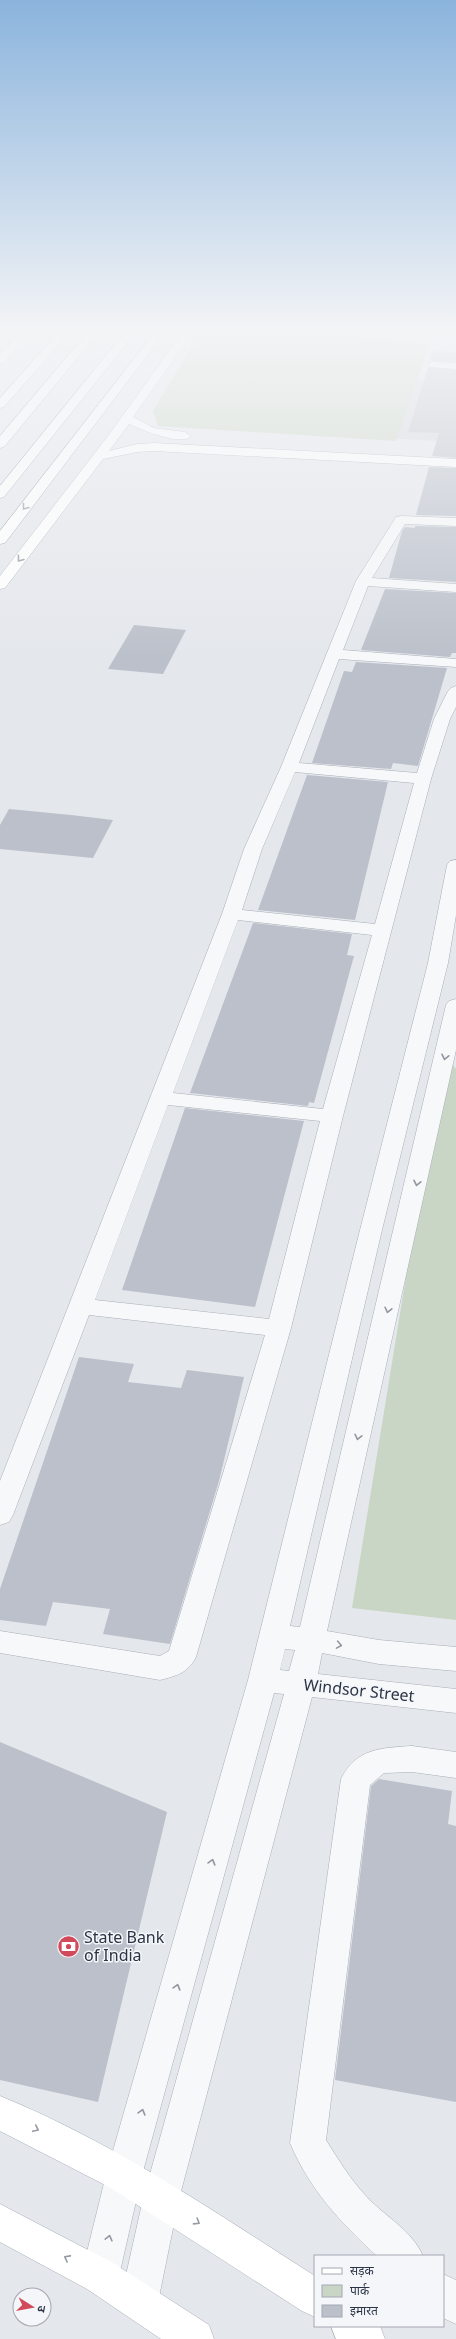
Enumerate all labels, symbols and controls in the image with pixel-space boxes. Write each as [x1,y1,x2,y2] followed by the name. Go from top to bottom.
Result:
[23,503,30,510] one-way arrow
[18,554,25,561] one-way arrow
[441,1053,449,1060] one-way arrow
[413,1180,421,1187] one-way arrow
[384,1307,392,1313] one-way arrow
[355,1434,363,1440] one-way arrow
[336,1640,342,1648] one-way arrow
[302,1673,416,1707] street label: Windsor Street
[207,1859,216,1866] one-way arrow
[84,1926,165,1966] place label: State Bank of India
[55,1933,81,1959] bank icon: State Bank of India
[172,1984,181,1991] one-way arrow
[137,2109,145,2115] one-way arrow
[31,2124,39,2132] one-way arrow
[193,2217,200,2224] one-way arrow
[104,2235,112,2241] one-way arrow
[314,2255,444,2327] legend
[64,2256,71,2263] one-way arrow
[350,2262,375,2279] text: सड़क
[350,2282,370,2299] text: पार्क
[12,2287,52,2327] north arrow
[350,2302,379,2319] text: इमारत
[34,2304,50,2314] text: उ

